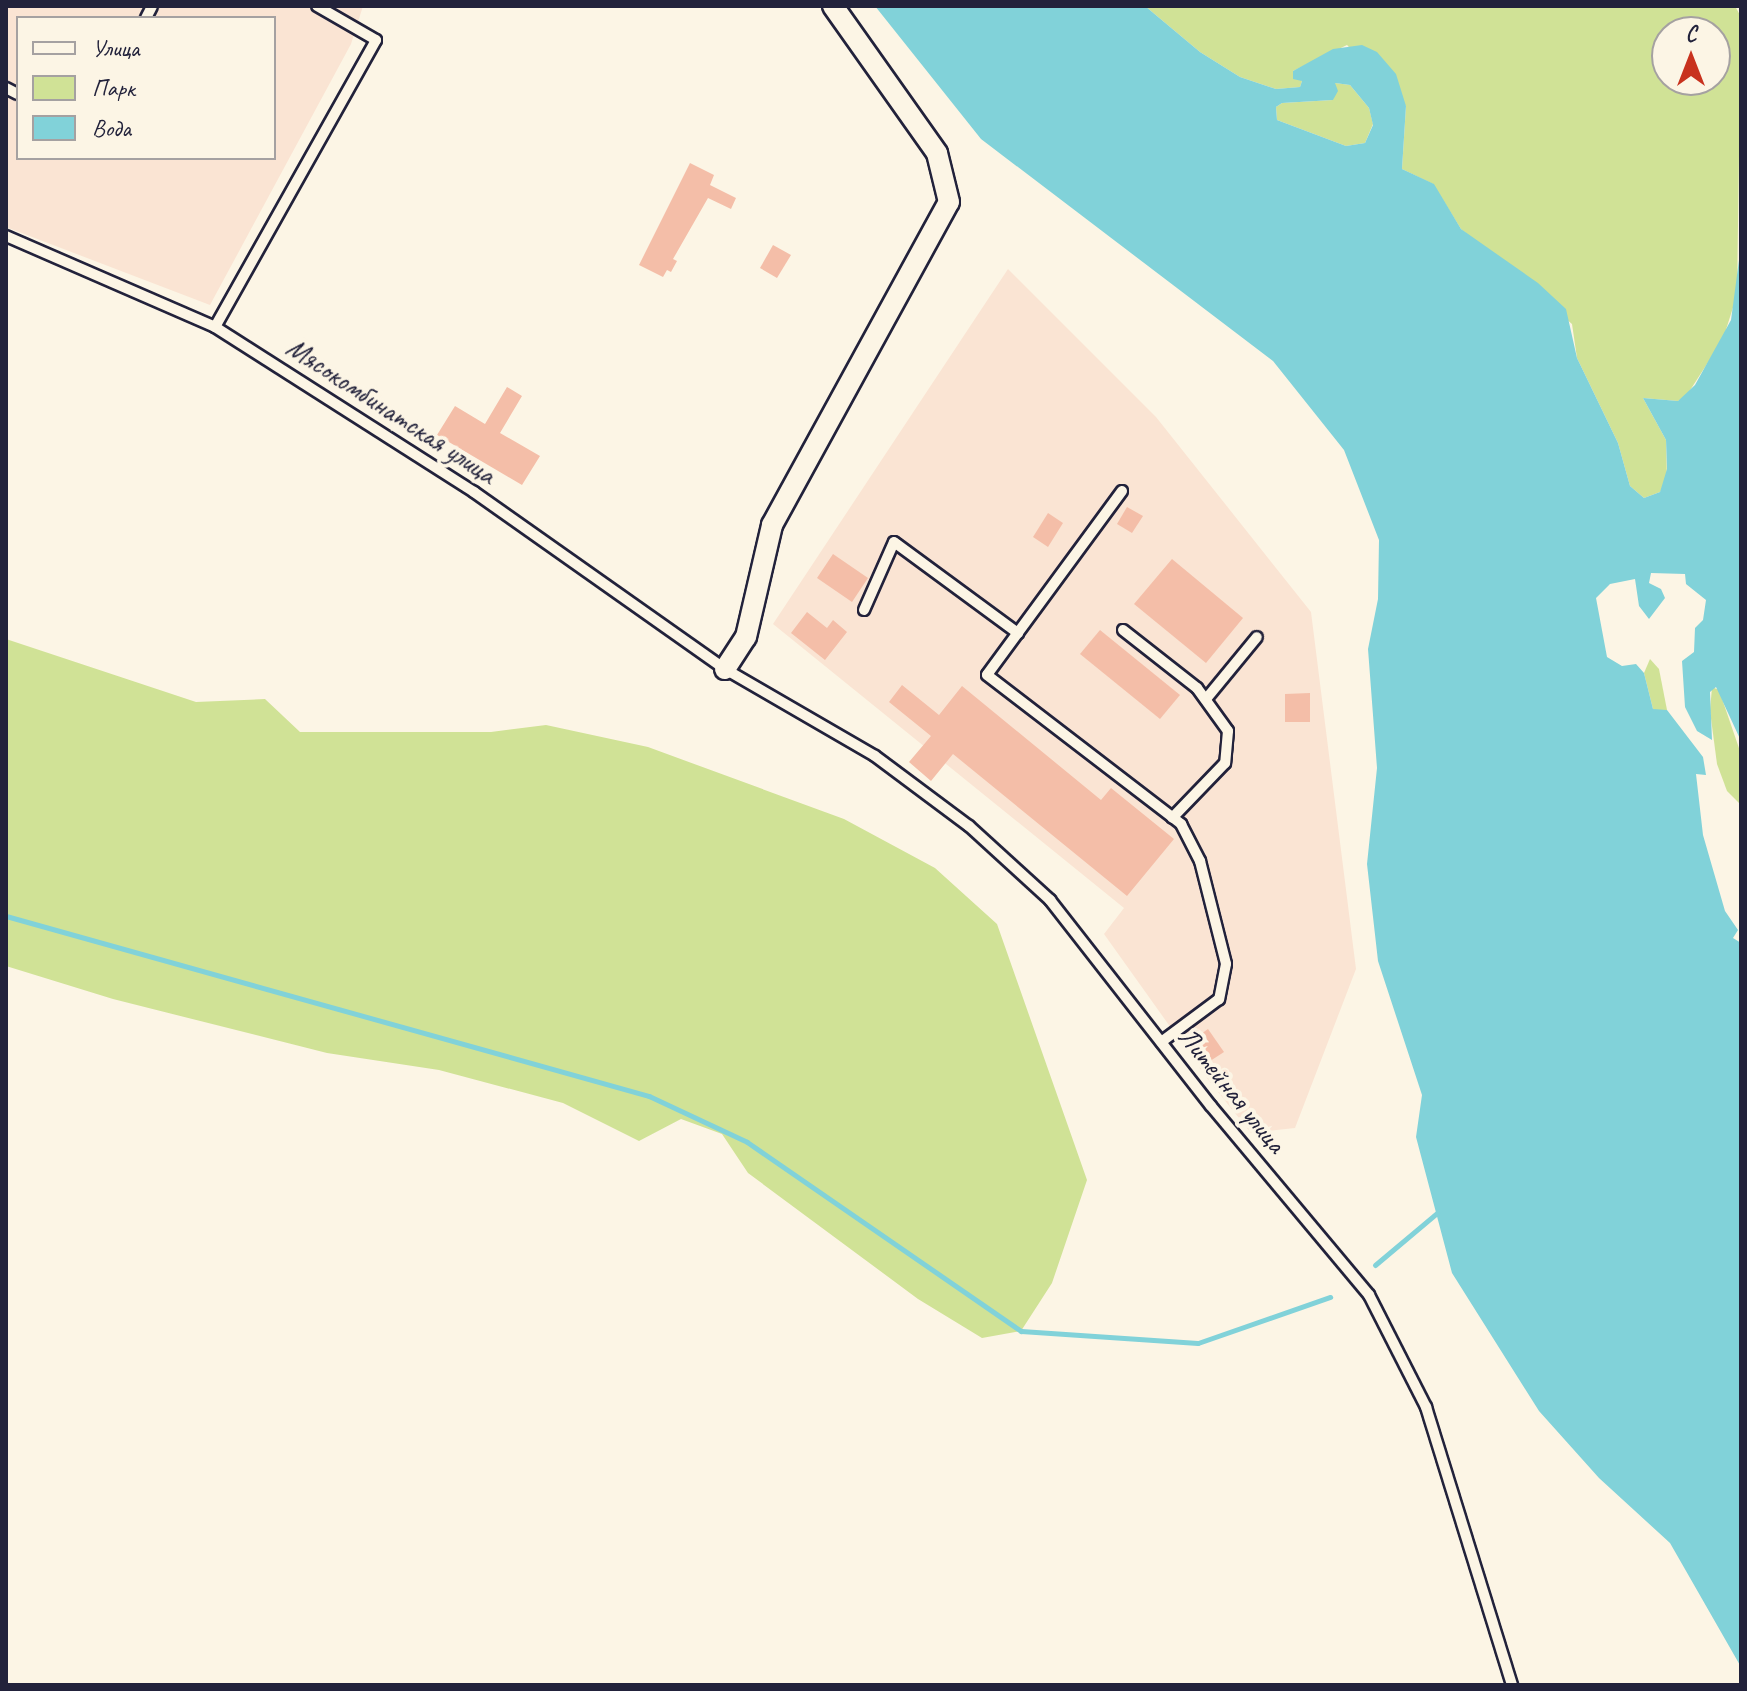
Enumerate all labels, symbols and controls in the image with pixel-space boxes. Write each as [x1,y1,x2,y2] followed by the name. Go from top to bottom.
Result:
[16,16,276,160] legend
[1651,16,1731,96] north arrow
[1686,20,1696,48] text: С
[92,33,140,63] text: Улица
[92,73,135,103] text: Парк
[92,113,131,143] text: Вода
[279,330,503,492] street label: Мясокомбинатская улица
[1170,1019,1294,1161] street label: Литейная улица

